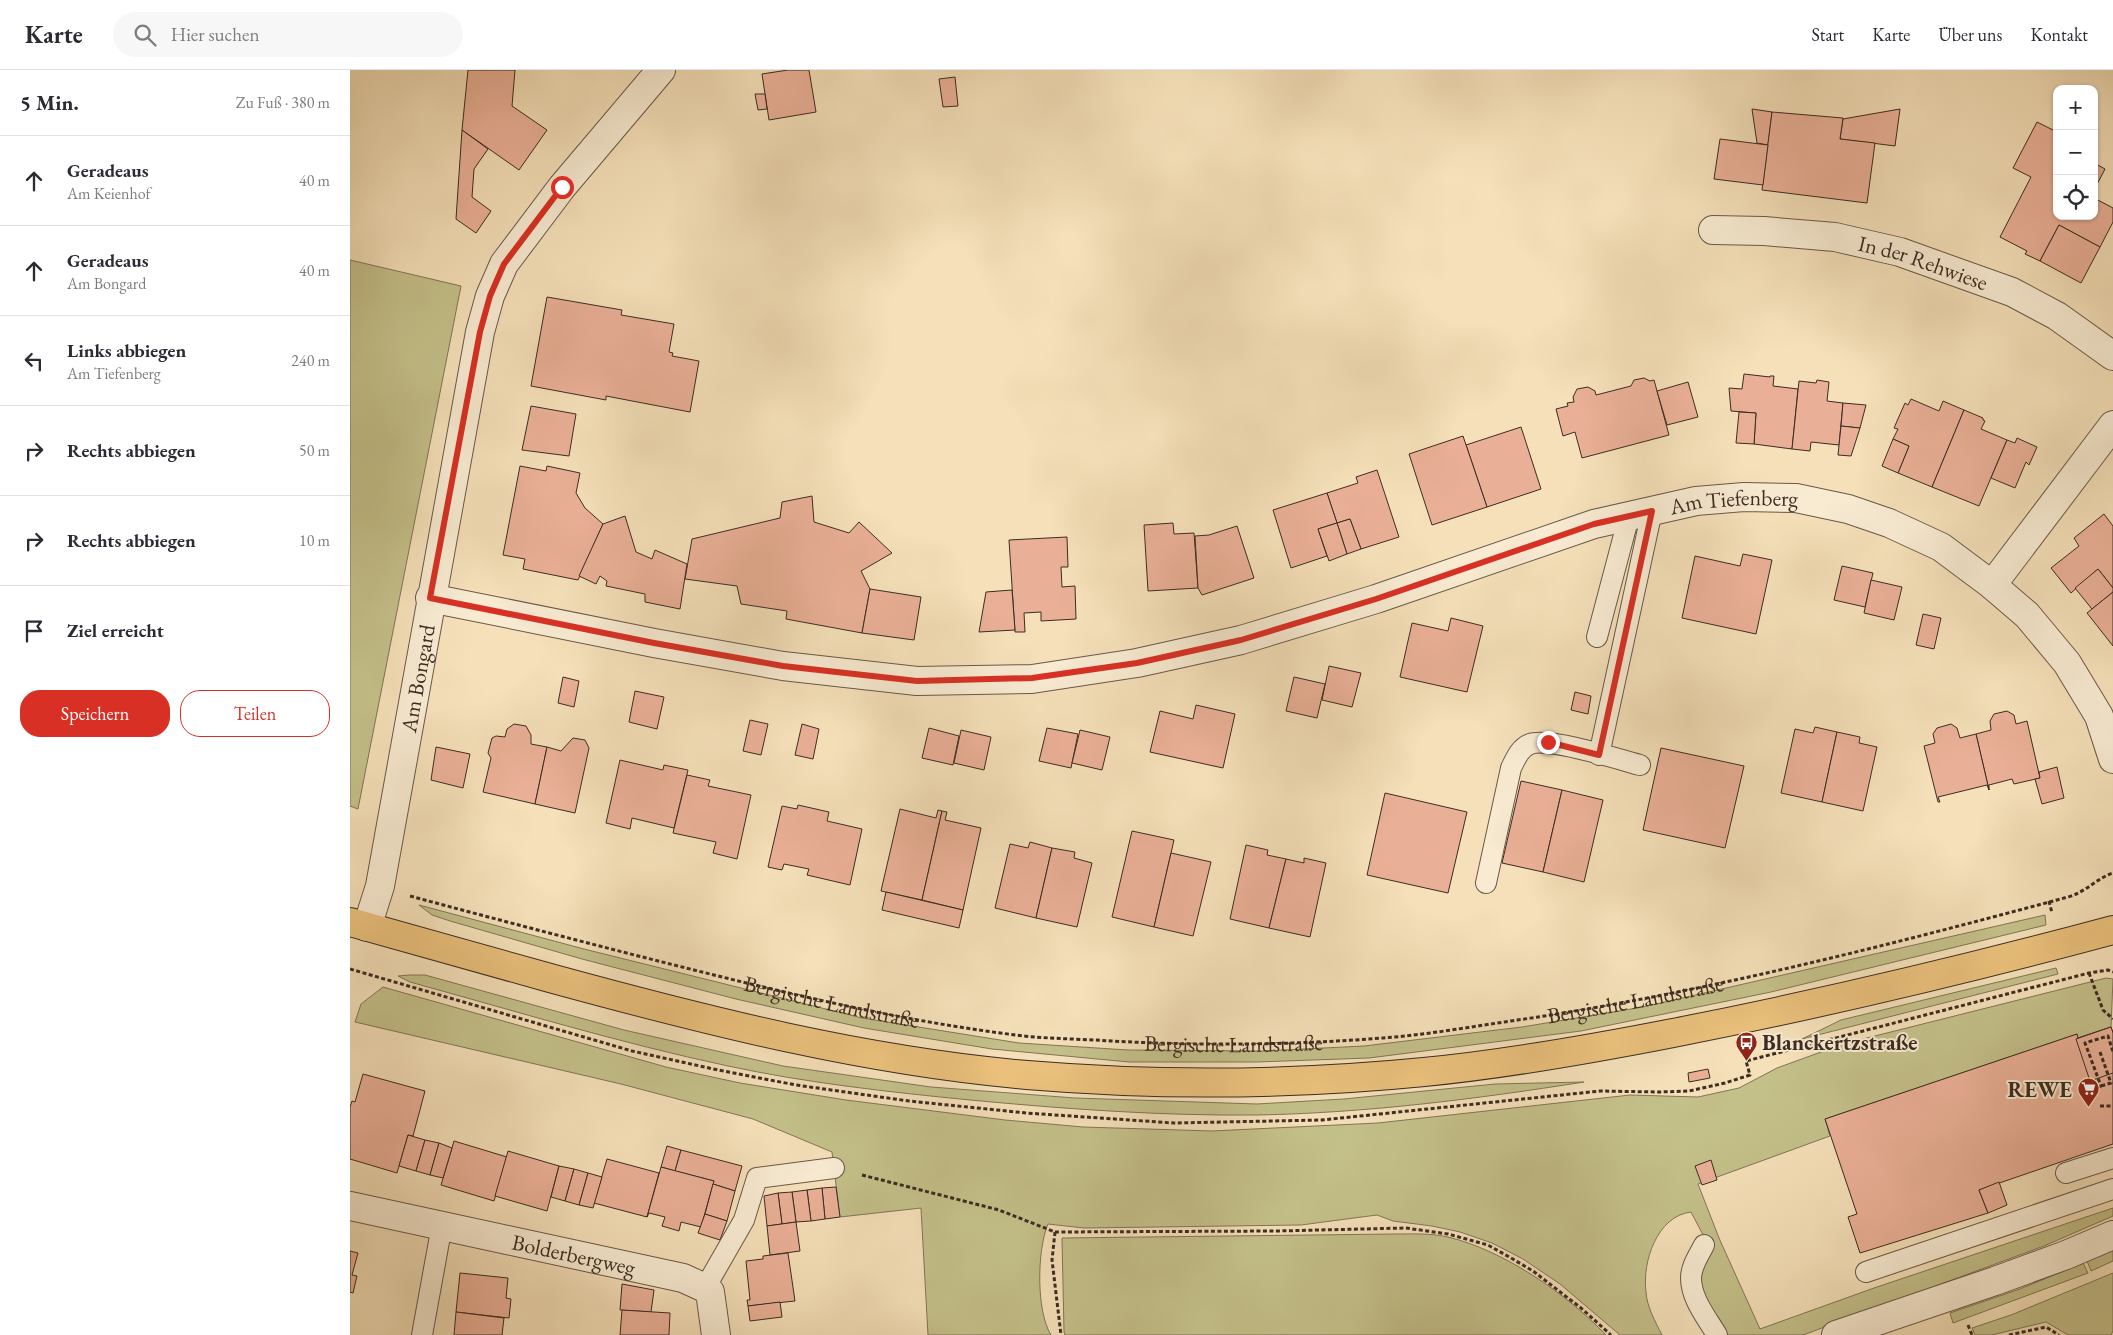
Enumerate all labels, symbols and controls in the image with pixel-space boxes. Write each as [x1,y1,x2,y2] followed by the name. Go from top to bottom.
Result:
[113,12,463,57] search box
[25,19,83,50] text: Karte
[131,21,159,49] icon: search
[171,22,260,47] text: Hier suchen
[1811,23,1844,46] text: Start
[1872,23,1910,46] text: Karte
[1938,23,2002,46] text: Über uns
[2030,23,2088,46] text: Kontakt
[2053,85,2098,220] map controls
[2053,85,2098,130] button: +
[20,89,79,116] text: 5 Min.
[236,92,330,113] text: Zu Fuß · 380 m
[2053,130,2098,175] button: −
[67,158,149,183] text: Geradeaus
[20,167,48,195] icon: ahead
[299,170,330,191] text: 40 m
[2053,175,2098,220] button: locate
[551,176,574,199] route start
[67,183,151,204] text: Am Keienhof
[1855,229,1992,297] street label: In der Rehwiese
[67,248,149,273] text: Geradeaus
[20,257,48,285] icon: ahead
[299,260,330,281] text: 40 m
[67,273,146,294] text: Am Bongard
[67,338,186,363] text: Links abbiegen
[20,347,48,375] icon: left
[291,350,330,371] text: 240 m
[67,363,161,384] text: Am Tiefenberg
[20,437,48,465] icon: right
[67,438,196,463] text: Rechts abbiegen
[299,440,330,461] text: 50 m
[1666,483,1799,522] street label: Am Tiefenberg
[20,527,48,555] icon: right
[67,528,196,553] text: Rechts abbiegen
[299,530,330,551] text: 10 m
[20,617,48,645] icon: arrive
[67,618,164,643] text: Ziel erreicht
[394,621,442,736] street label: Am Bongard
[20,690,170,737] button: Speichern
[180,690,330,737] button: Teilen
[1537,731,1560,754] route end
[741,969,922,1035] street label: Bergische Landstraße
[1545,969,1727,1030] street label: Bergische Landstraße
[1144,1028,1324,1059] street label: Bergische Landstraße
[1762,1028,1918,1057] place label: Blanckertzstraße
[1734,1030,1758,1061] bus stop icon: Blanckertzstraße
[2008,1075,2072,1104] place label: REWE
[2076,1077,2100,1108] supermarket icon: REWE
[509,1227,639,1282] street label: Bolderbergweg

